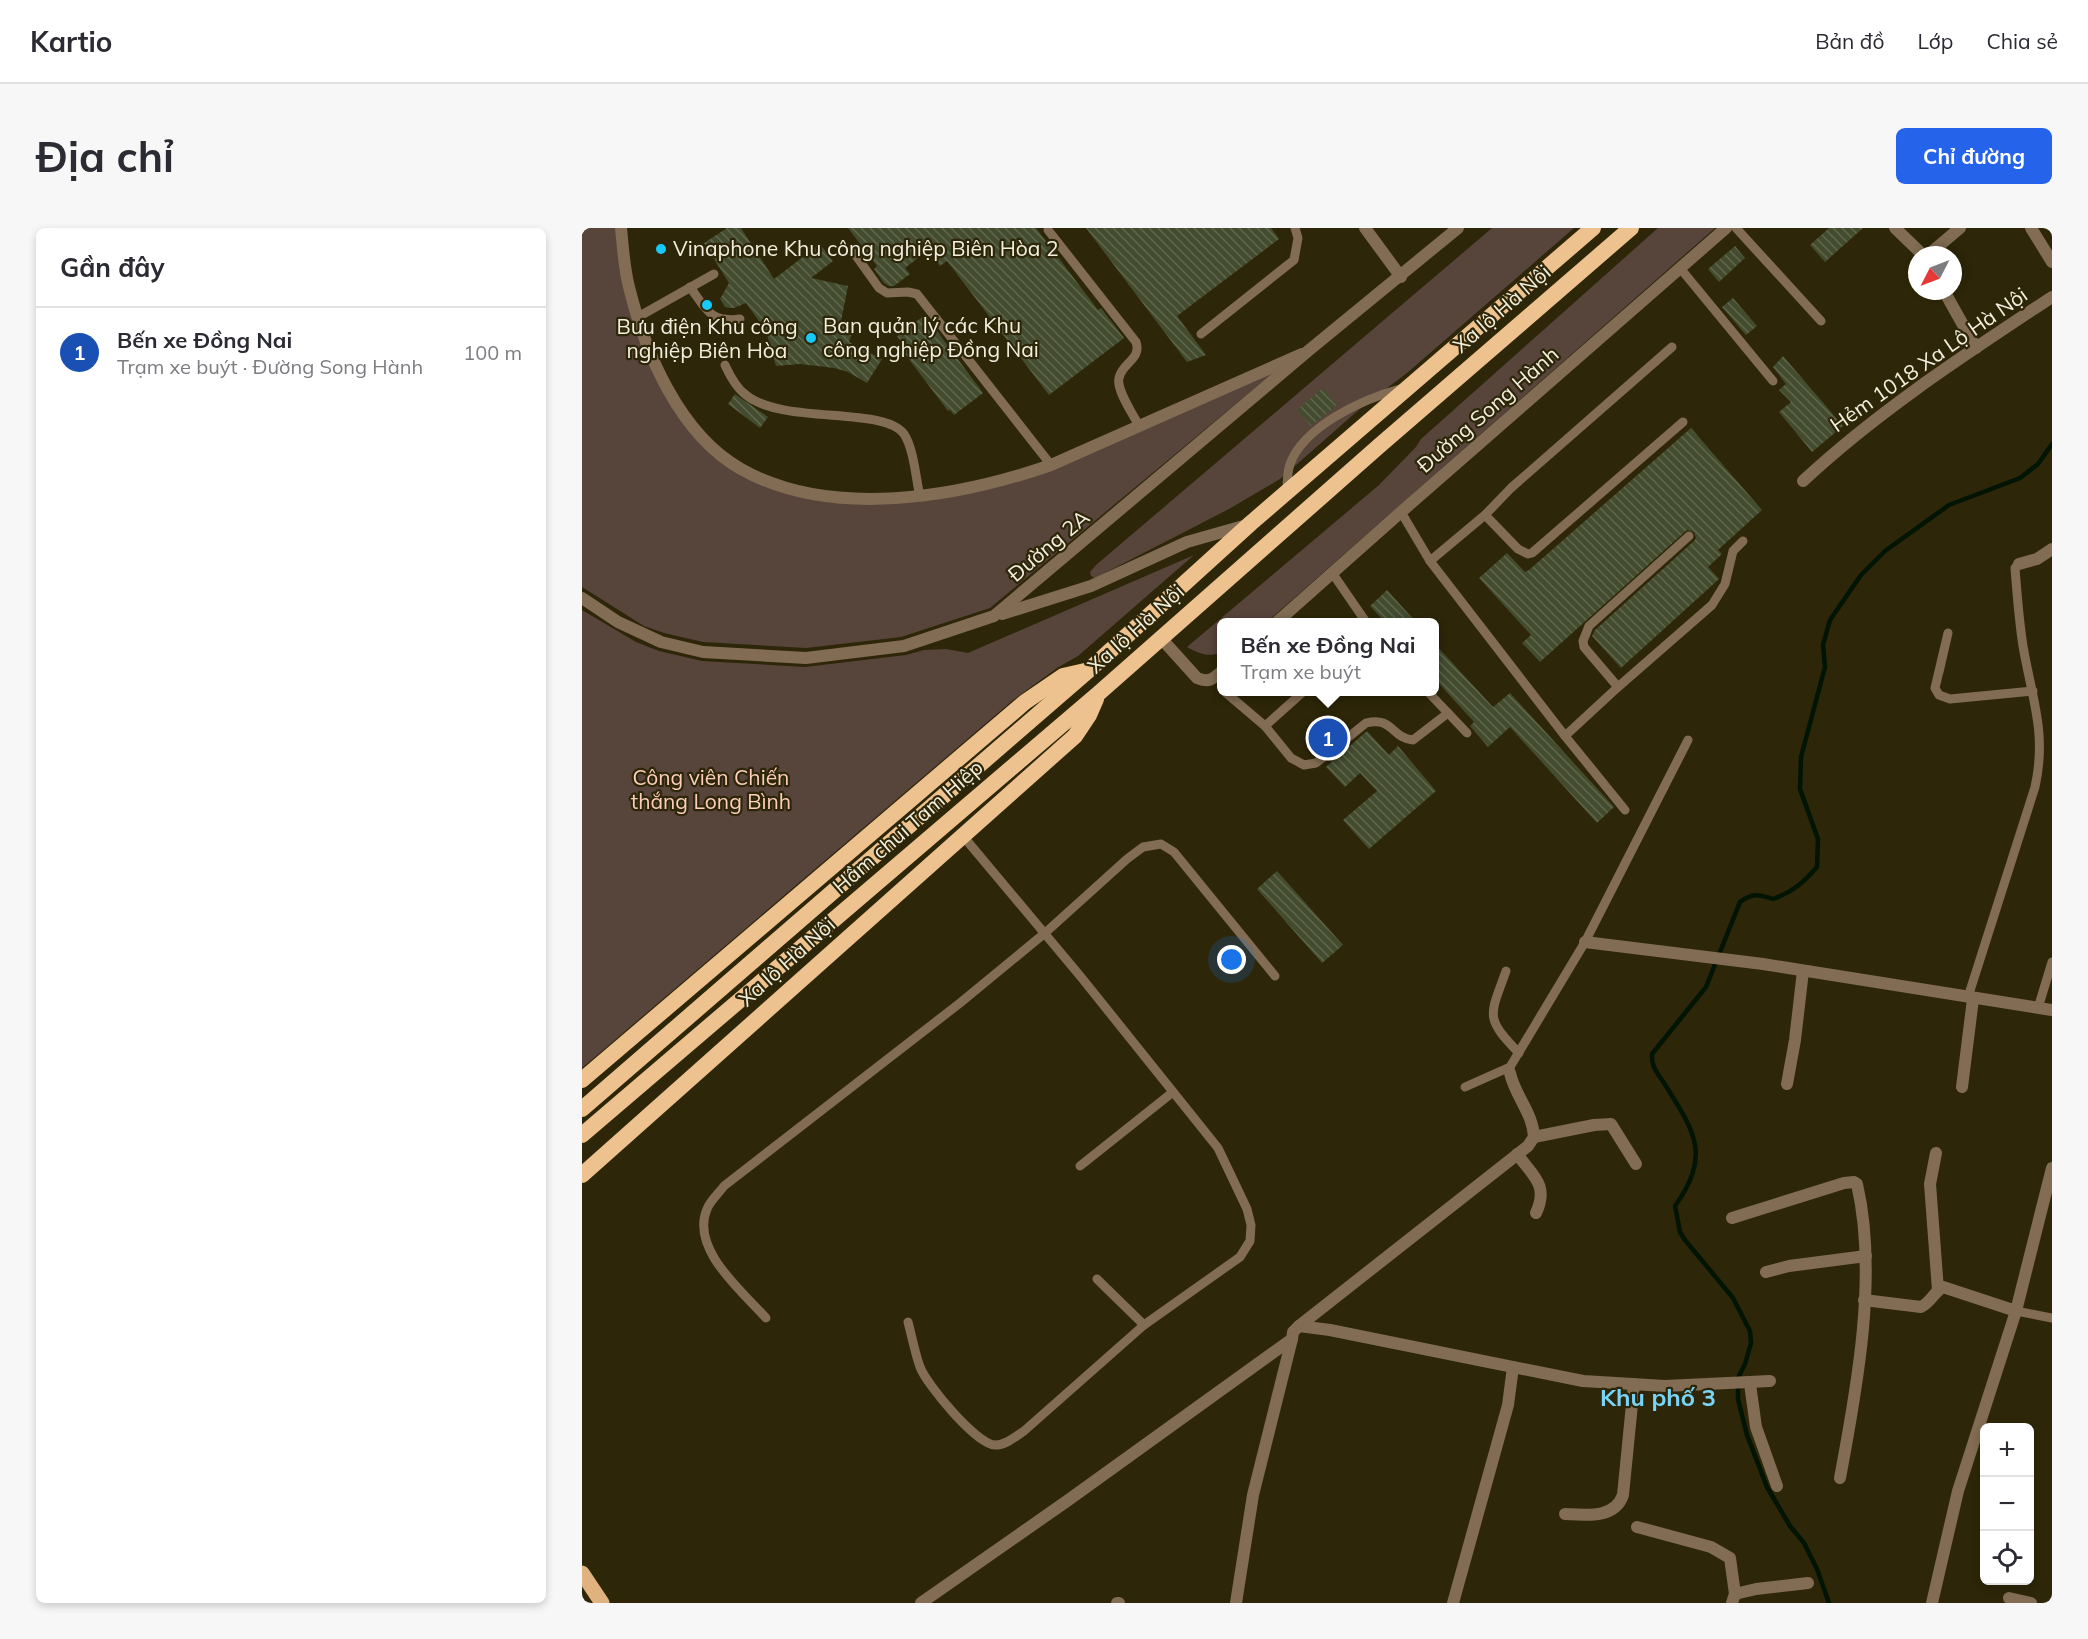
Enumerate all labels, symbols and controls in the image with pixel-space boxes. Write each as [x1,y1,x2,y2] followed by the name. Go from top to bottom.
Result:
[30,24,112,59] text: Kartio
[1815,28,1884,54] text: Bản đồ
[1917,28,1953,54] text: Lớp
[1986,28,2058,54] text: Chia sẻ
[1896,128,2052,184] button: Chỉ đường
[36,130,174,183] text: Địa chỉ
[673,235,1059,261] place label: Vinaphone Khu công nghiệp Biên Hòa 2
[654,242,668,256] marker: Vinaphone Khu công nghiệp Biên Hòa 2
[1908,246,1962,300] north arrow
[60,251,165,284] text: Gần đây
[1447,259,1556,358] street label: Xa lộ Hà Nội
[1825,281,2032,437] street label: Hẻm 1018 Xa Lộ Hà Nội
[700,298,714,312] marker: Bưu điện Khu công nghiệp Biên Hòa
[823,312,1039,362] place label: Ban quản lý các Khu công nghiệp Đồng Nai
[616,313,798,363] place label: Bưu điện Khu công nghiệp Biên Hòa
[117,326,292,354] text: Bến xe Đồng Nai
[804,331,818,345] marker: Ban quản lý các Khu công nghiệp Đồng Nai
[74,340,86,365] text: 1
[463,340,522,365] text: 100 m
[1411,341,1563,478] street label: Đường Song Hành
[117,354,423,379] text: Trạm xe buýt · Đường Song Hành
[1002,503,1095,587] street label: Đường 2A
[1082,578,1189,678] street label: Xa lộ Hà Nội
[1217,618,1439,696] popup
[1240,631,1416,659] text: Bến xe Đồng Nai
[1240,659,1361,684] text: Trạm xe buýt
[1308,716,1348,760] pin: 1
[827,754,988,899] street label: Hầm chui Tam Hiệp
[631,764,791,814] park label: Công viên Chiến thắng Long Bình
[733,911,840,1011] street label: Xa lộ Hà Nội
[1217,945,1246,974] your location
[1600,1382,1716,1412] district label: Khu phố 3
[1980,1423,2034,1585] map controls
[1980,1423,2034,1477] button: +
[1980,1477,2034,1531] button: −
[1980,1531,2034,1585] button: locate

